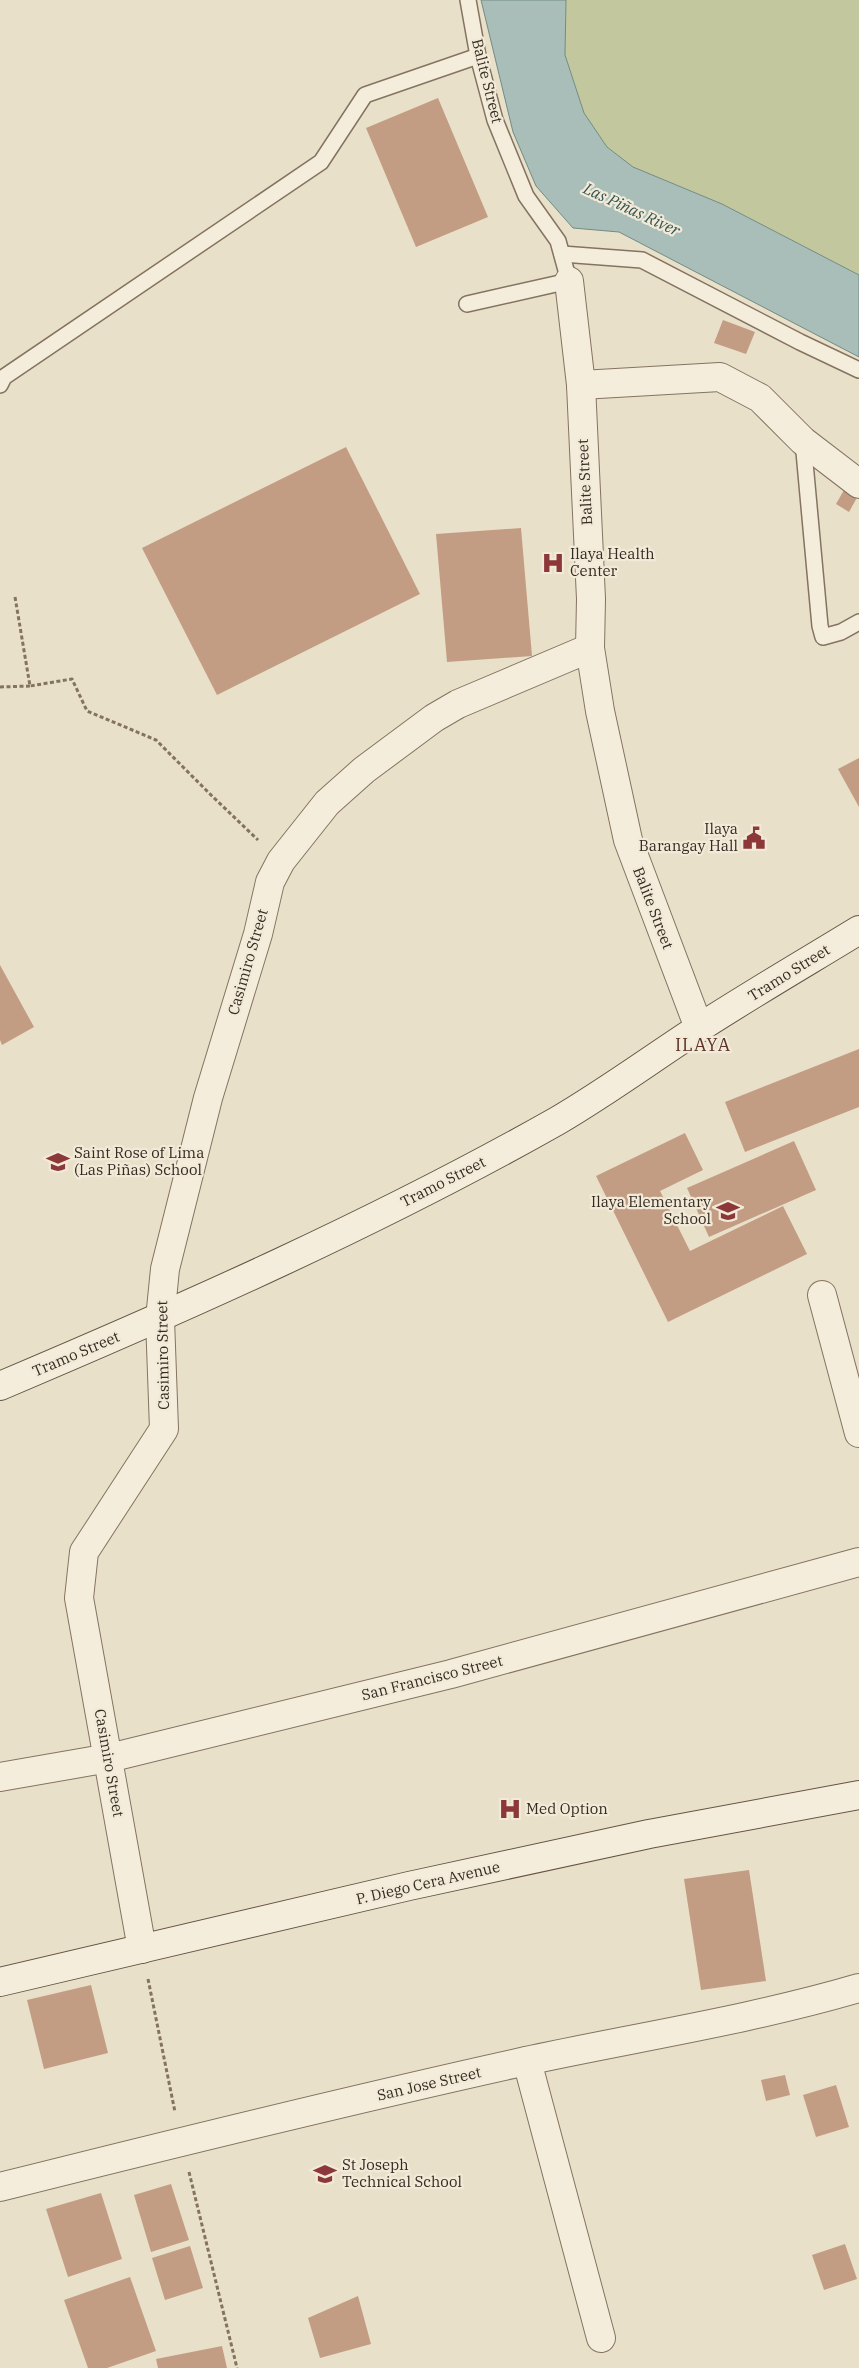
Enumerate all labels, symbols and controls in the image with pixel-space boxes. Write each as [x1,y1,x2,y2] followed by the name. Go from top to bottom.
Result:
[468,37,507,125] street label: Balite Street
[580,178,684,240] water label: Las Piñas River
[573,438,596,526] street label: Balite Street
[570,544,655,580] place label: Ilaya Health Center
[540,550,566,576] hospital icon: Ilaya Health Center
[639,819,738,855] place label: Ilaya Barangay Hall
[741,825,767,851] public building icon: Ilaya Barangay Hall
[629,864,678,952] street label: Balite Street
[223,907,272,1017] street label: Casimiro Street
[744,940,833,1005] street label: Tramo Street
[675,1033,731,1056] district label: ILAYA
[74,1143,204,1179] place label: Saint Rose of Lima (Las Piñas) School
[45,1149,71,1175] school or university icon: Saint Rose of Lima (Las Piñas) School
[397,1152,488,1211] street label: Tramo Street
[591,1192,711,1228] place label: Ilaya Elementary School
[715,1198,741,1224] school or university icon: Ilaya Elementary School
[152,1300,173,1410] street label: Casimiro Street
[29,1327,122,1380] street label: Tramo Street
[359,1651,505,1704] street label: San Francisco Street
[91,1707,128,1819] street label: Casimiro Street
[497,1796,523,1822] hospital icon: Med Option
[526,1799,608,1818] place label: Med Option
[354,1857,502,1908] street label: P. Diego Cera Avenue
[375,2062,483,2105] street label: San Jose Street
[342,2155,462,2191] place label: St Joseph Technical School
[312,2161,338,2187] school or university icon: St Joseph Technical School

